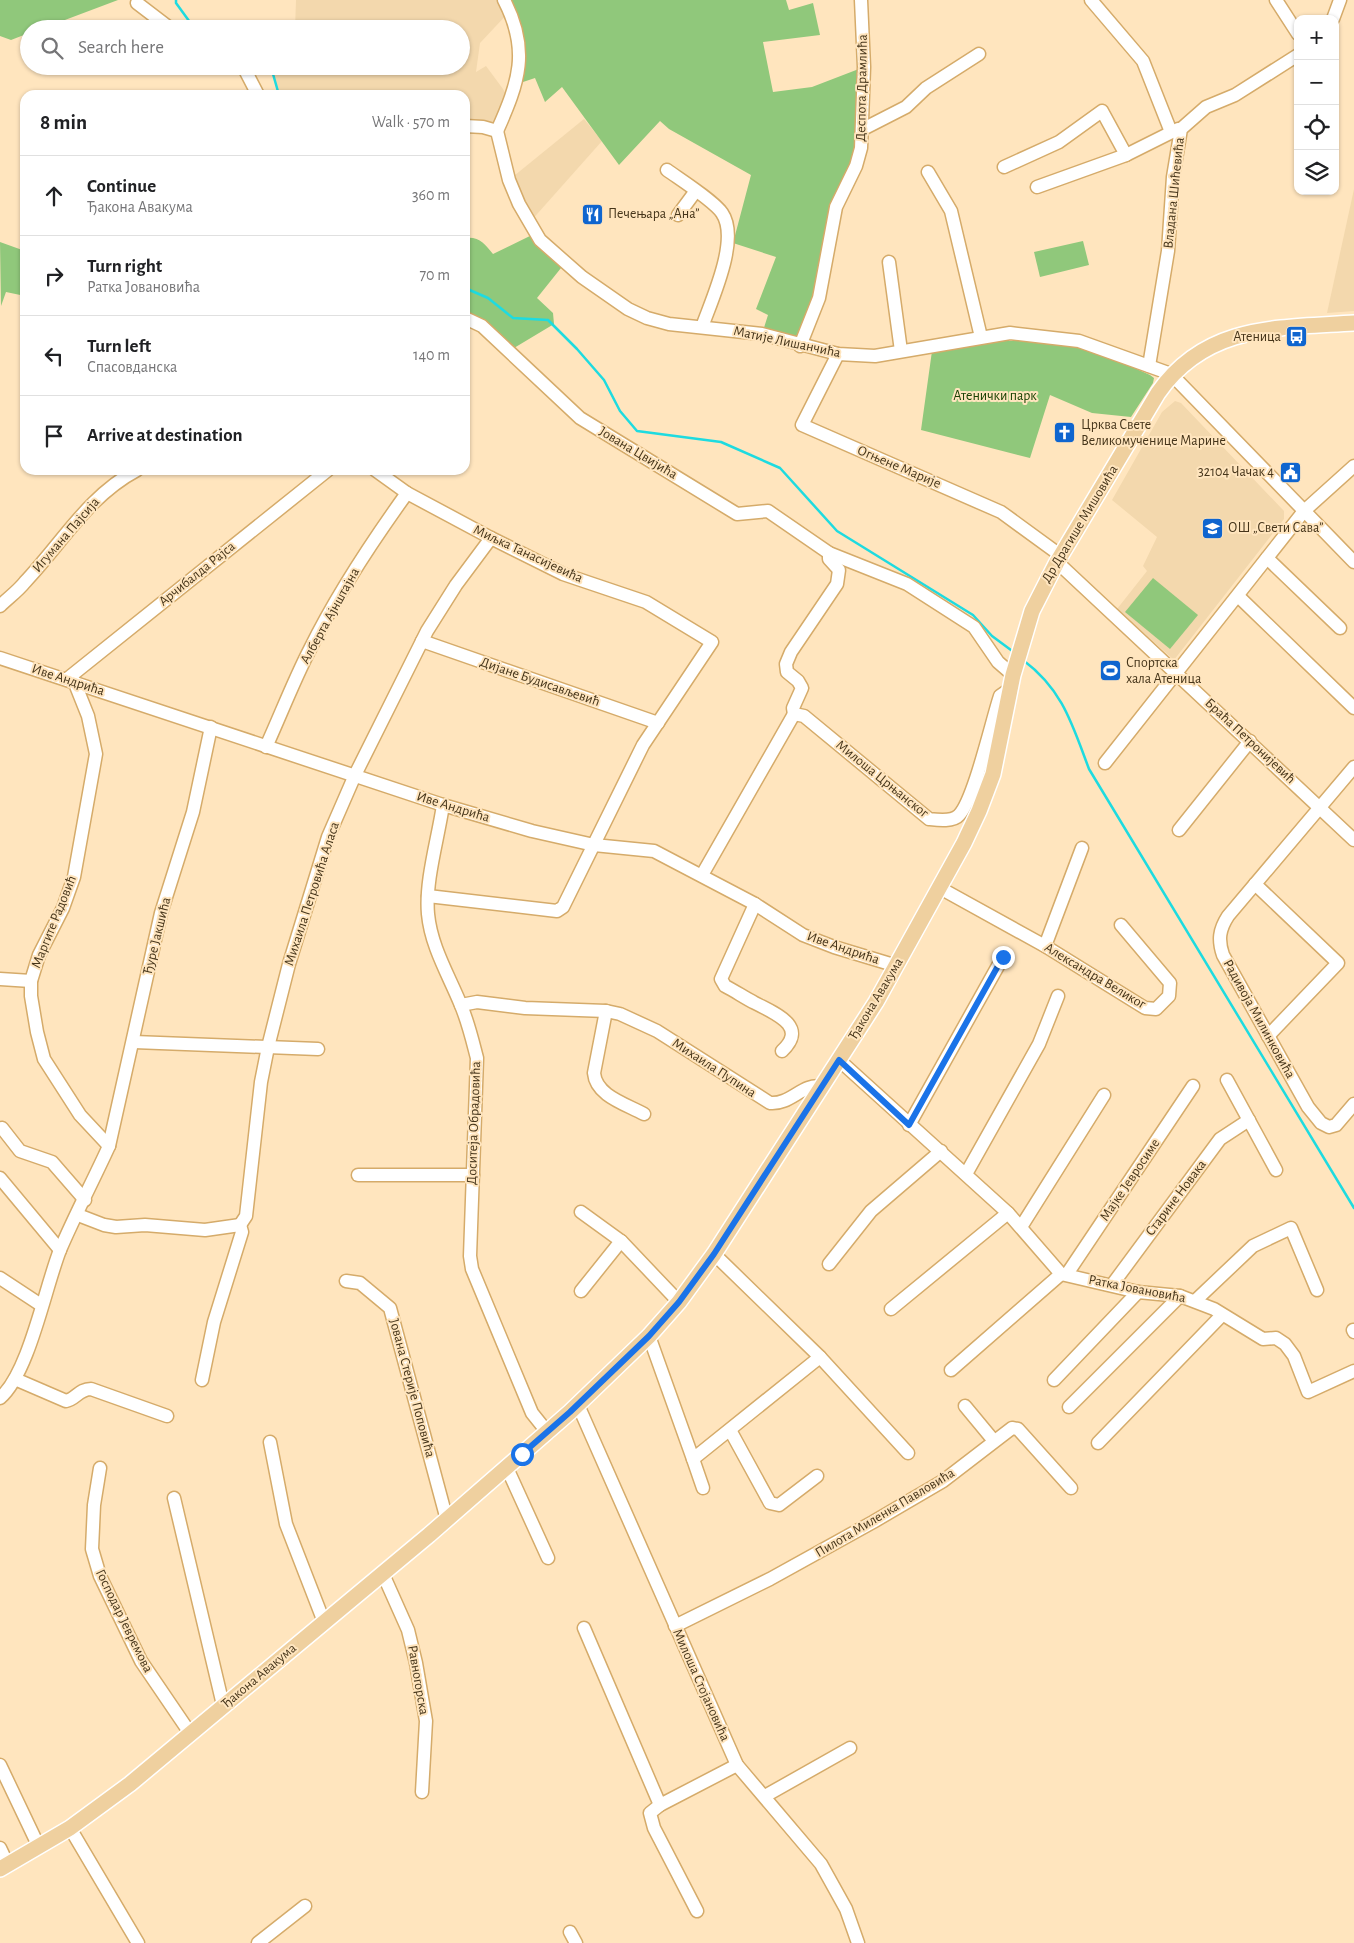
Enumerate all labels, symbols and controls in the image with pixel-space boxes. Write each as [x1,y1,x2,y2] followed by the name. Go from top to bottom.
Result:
[1294,15,1339,195] map controls
[1294,15,1339,60] button: +
[20,20,470,75] search box
[38,34,66,62] icon: search
[854,34,870,142] street label: Деспота Драмлића
[78,38,164,57] text: Search here
[1294,60,1339,105] button: −
[1294,105,1339,150] button: locate
[40,112,87,133] text: 8 min
[372,114,450,130] text: Walk · 570 m
[1161,136,1187,249] street label: Владана Шићевића
[1294,150,1339,195] button: layers
[87,177,156,196] text: Continue
[40,182,68,210] icon: ahead
[412,187,450,203] text: 360 m
[87,199,193,215] text: Ђакона Авакума
[580,202,604,226] restaurant icon: Печењара „Ана”
[608,207,699,221] place label: Печењара „Ана”
[87,257,162,276] text: Turn right
[40,262,68,290] icon: right
[419,267,450,283] text: 70 m
[87,279,200,295] text: Ратка Јовановића
[732,324,842,360] street label: Матије Лишанчића
[1285,325,1309,349] bus stop icon: Атеница
[1233,330,1282,344] place label: Атеница
[87,337,151,356] text: Turn left
[40,342,68,370] icon: left
[413,347,450,363] text: 140 m
[87,359,177,375] text: Спасовданска
[953,389,1037,403] park label: Атенички парк
[1081,418,1226,448] place label: Црква Свете Великомученице Марине
[1053,421,1077,445] church icon: Црква Свете Великомученице Марине
[40,422,68,450] icon: arrive
[596,424,680,482] street label: Јована Цвијића
[87,426,243,445] text: Arrive at destination
[855,443,943,491] street label: Огњене Марије
[1278,460,1302,484] public building icon: 32104 Чачак 4
[1039,462,1121,585] street label: Др Драгише Мишовића
[1198,465,1274,479] place label: 32104 Чачак 4
[30,494,103,575] street label: Игумана Пајсија
[1200,516,1224,540] school or university icon: ОШ „Свети Сава”
[1228,521,1323,535] place label: ОШ „Свети Сава”
[471,523,585,586] street label: Миљка Танасијевића
[156,539,238,609] street label: Арчибалда Рајса
[298,565,362,666] street label: Алберта Ајнштајна
[478,655,602,709] street label: Дијане Будисављевић
[1126,656,1202,686] place label: Спортска хала Атеница
[1098,659,1122,683] sports icon: Спортска хала Атеница
[30,662,107,699] street label: Иве Андрића
[1202,696,1298,786] street label: Браћа Петронијевић
[833,738,931,821] street label: Милоша Црњанског
[415,789,492,825] street label: Иве Андрића
[282,820,342,968] street label: Михаила Петровића Аласа
[29,874,79,970] street label: Маргите Радовић
[141,895,174,976] street label: Ђуре Јакшића
[805,929,882,967] street label: Иве Андрића
[1042,940,1148,1012] street label: Александра Великог
[992,946,1015,969] route end
[846,955,906,1042] street label: Ђакона Авакума
[1220,957,1298,1081] street label: Радивоја Милинковића
[670,1036,759,1101] street label: Михаила Пупина
[465,1060,483,1185] street label: Доситеја Обрадовића
[1097,1136,1163,1224] street label: Мајке Јевросиме
[1143,1157,1209,1239] street label: Старине Новака
[1087,1273,1187,1305] street label: Ратка Јовановића
[387,1317,437,1460] street label: Јована Стерије Поповића
[511,1443,534,1466] route start
[813,1466,958,1560] street label: Пилота Миленка Павловића
[93,1567,155,1675] street label: Господар Јевремова
[670,1627,732,1744] street label: Милоша Стојановића
[219,1640,299,1711] street label: Ђакона Авакума
[405,1644,431,1716] street label: Равногорска

